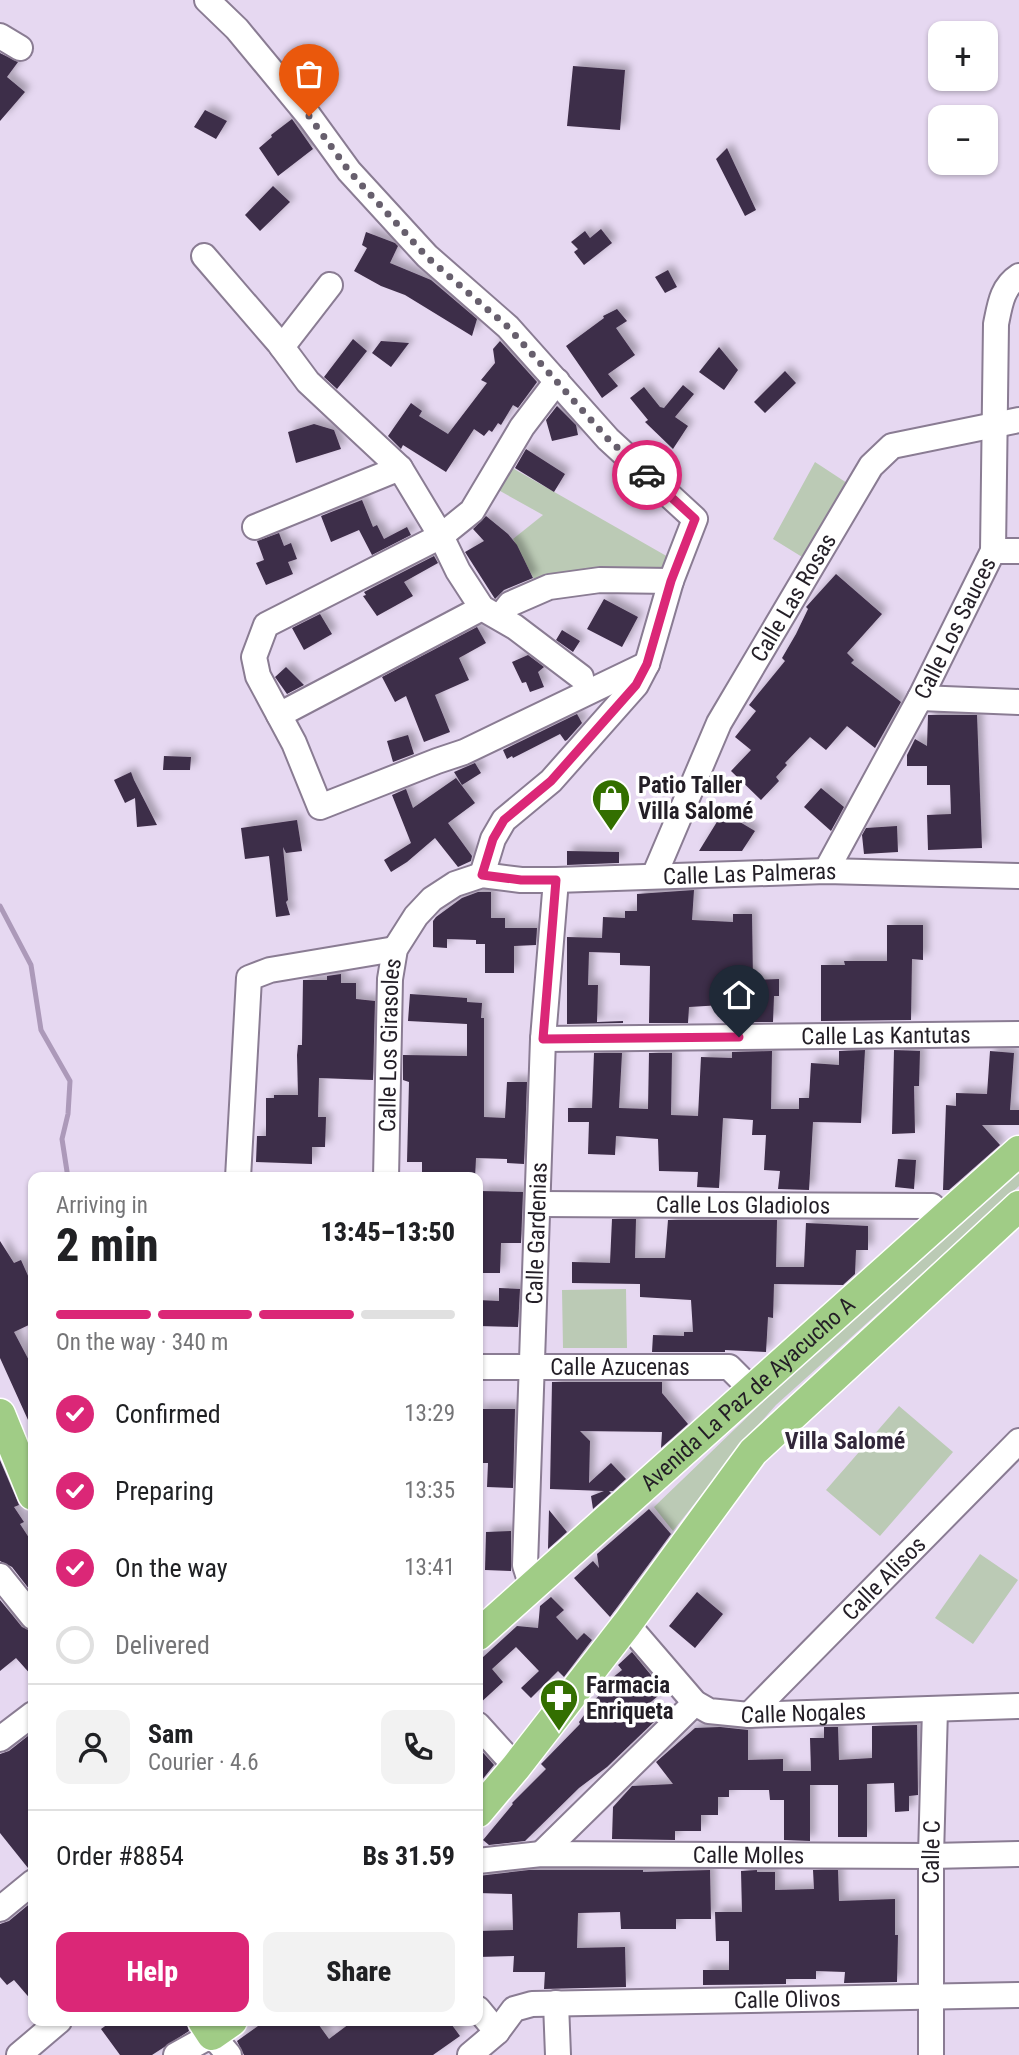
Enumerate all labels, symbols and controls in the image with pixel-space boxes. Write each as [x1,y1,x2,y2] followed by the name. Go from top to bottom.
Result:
[928,21,998,175] map controls
[928,21,998,91] button: +
[279,44,339,116] pin
[290,55,328,93] icon: bag
[928,105,998,175] button: −
[612,440,682,510] courier
[628,456,666,494] icon: car
[745,529,842,667] street label: Calle Las Rosas
[909,553,1002,704] street label: Calle Los Sauces
[638,772,753,825] place label: Patio Taller Villa Salomé
[590,777,632,832] shop icon: Patio Taller Villa Salomé
[663,858,837,890] street label: Calle Las Palmeras
[374,956,407,1132] street label: Calle Los Girasoles
[709,965,769,1037] pin
[720,976,758,1014] icon: home
[801,1022,971,1050] street label: Calle Las Kantutas
[521,1162,553,1305] street label: Calle Gardenias
[56,1192,148,1219] text: Arriving in
[656,1192,830,1219] street label: Calle Los Gladiolos
[321,1217,455,1247] text: 13:45–13:50
[56,1218,159,1272] text: 2 min
[636,1291,861,1497] street label: Avenida La Paz de Ayacucho A
[56,1329,228,1356] text: On the way · 340 m
[550,1354,690,1381] street label: Calle Azucenas
[56,1395,94,1433] icon: check
[115,1399,221,1429] text: Confirmed
[404,1400,455,1427] text: 13:29
[785,1427,905,1455] district label: Villa Salomé
[56,1472,94,1510] icon: check
[115,1476,214,1506] text: Preparing
[404,1477,455,1504] text: 13:35
[837,1531,931,1626] street label: Calle Alisos
[56,1549,94,1587] icon: check
[115,1553,228,1583] text: On the way
[404,1554,455,1581] text: 13:41
[115,1630,210,1660] text: Delivered
[586,1672,674,1725] place label: Farmacia Enriqueta
[538,1677,580,1732] pharmacy icon: Farmacia Enriqueta
[739,1698,867,1729] street label: Calle Nogales
[56,1710,130,1784] button: person
[381,1710,455,1784] button: phone
[148,1719,194,1749] text: Sam
[148,1749,259,1776] text: Courier · 4.6
[918,1820,946,1884] street label: Calle C
[56,1841,184,1871] text: Order #8854
[363,1841,455,1871] text: Bs 31.59
[693,1842,804,1869] street label: Calle Molles
[56,1932,249,2012] button: Help
[263,1932,455,2012] button: Share
[734,1985,841,2014] street label: Calle Olivos

